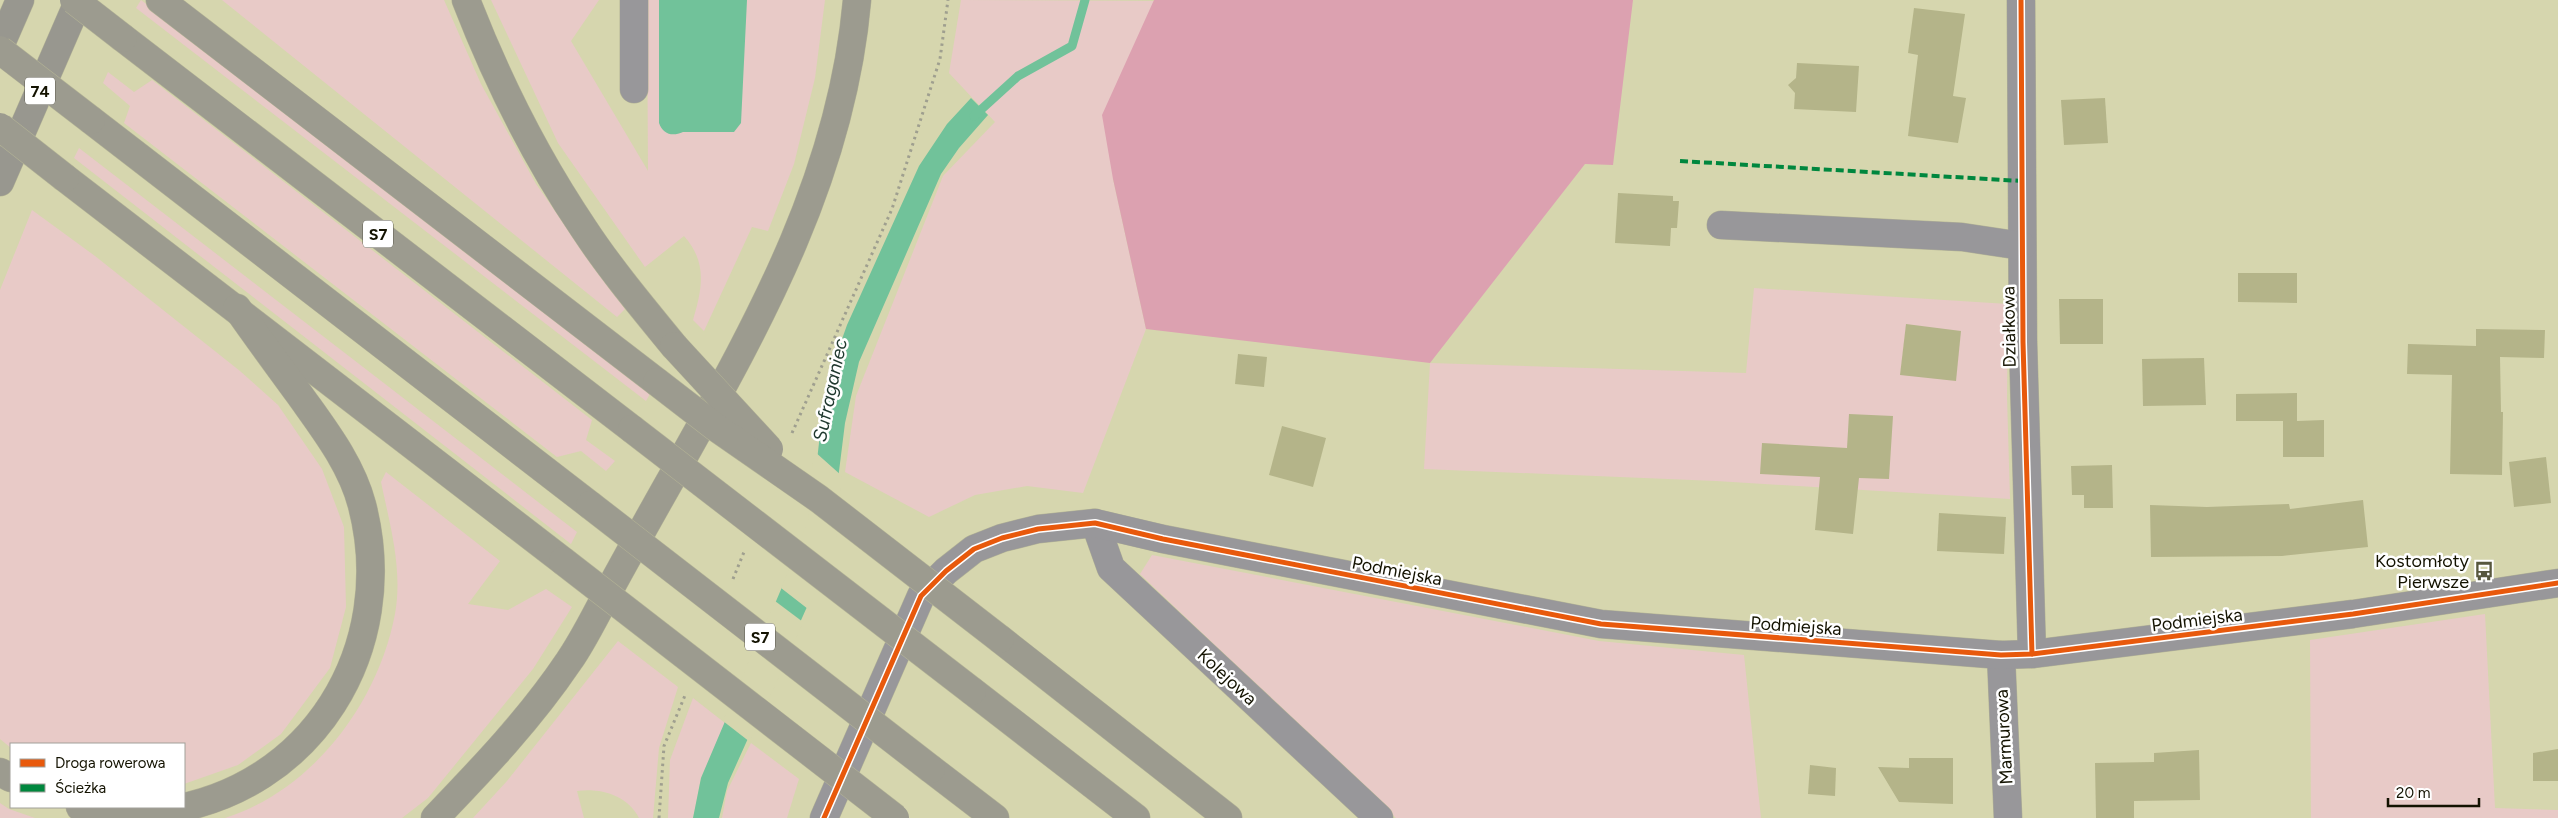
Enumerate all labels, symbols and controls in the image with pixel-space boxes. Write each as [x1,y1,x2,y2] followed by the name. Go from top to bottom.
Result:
[25,78,55,104] road number: 74
[363,220,393,248] road number: S7
[1997,286,2021,368] street label: Działkowa
[808,336,852,444] water label: Sufraganiec
[2375,550,2470,593] place label: Kostomłoty Pierwsze
[1350,551,1444,591] street label: Podmiejska
[2473,560,2495,582] bus stop icon: Kostomłoty Pierwsze
[2150,604,2244,636] street label: Podmiejska
[1750,612,1842,640] street label: Podmiejska
[745,624,775,650] road number: S7
[1193,644,1261,710] street label: Kolejowa
[1991,689,2017,785] street label: Marmurowa
[10,743,185,808] legend
[55,754,165,772] text: Droga rowerowa
[2388,776,2479,808] scale bar
[55,779,106,797] text: Ścieżka
[2396,784,2430,802] text: 20 m

